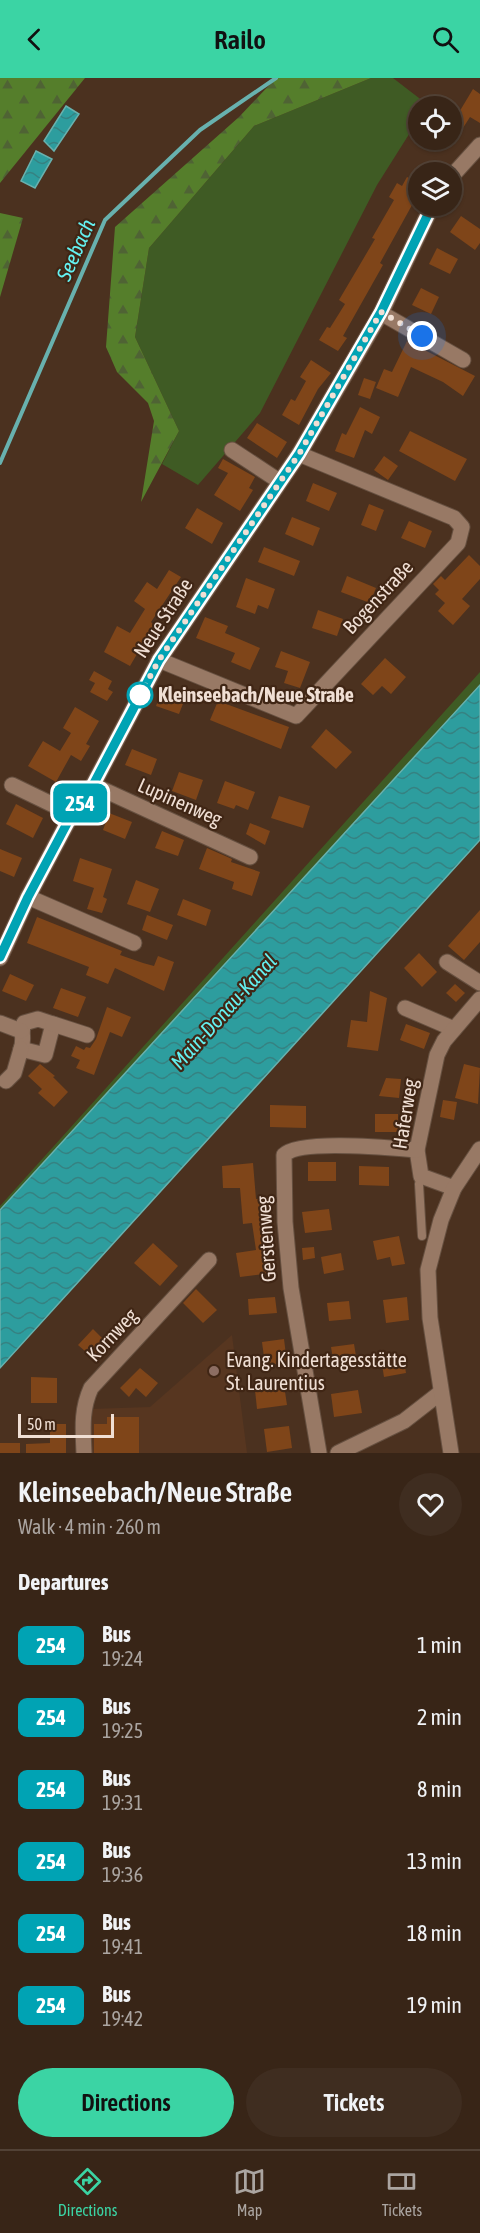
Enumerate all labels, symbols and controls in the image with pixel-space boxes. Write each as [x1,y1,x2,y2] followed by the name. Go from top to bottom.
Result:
[18,23,51,56] icon: back
[429,23,462,56] icon: search
[214,24,266,55] text: Railo
[408,96,462,216] map controls
[408,96,462,150] button: locate
[408,162,462,216] button: layers
[50,215,99,285] water label: Seebach
[407,321,437,351] your location
[338,555,417,638] street label: Bogenstraße
[128,574,197,662] street label: Neue Straße
[127,682,153,708] marker: Kleinseebach/Neue Straße
[158,683,354,706] place label: Kleinseebach/Neue Straße
[135,773,226,830] street label: Lupinenweg
[46,784,115,822] line badge: 254
[65,791,95,815] text: 254
[165,949,281,1074] water label: Main-Donau-Kanal
[388,1077,421,1151] street label: Haferweg
[251,1195,280,1283] street label: Gerstenweg
[81,1303,142,1366] street label: Kornweg
[226,1348,407,1394] place label: Evang. Kindertagesstätte St. Laurentius
[207,1364,221,1378] marker: Evang. Kindertagesstätte St. Laurentius
[18,1411,114,1438] scale bar
[27,1415,56,1433] text: 50 m
[399,1473,462,1536] button: heart
[18,1476,292,1508] text: Kleinseebach/Neue Straße
[18,1515,161,1538] text: Walk · 4 min · 260 m
[18,1569,108,1595] text: Departures
[102,1621,131,1647] text: Bus
[417,1632,462,1658] text: 1 min
[36,1633,66,1657] text: 254
[102,1647,143,1670] text: 19:24
[102,1693,131,1719] text: Bus
[417,1704,462,1730] text: 2 min
[36,1705,66,1729] text: 254
[102,1719,143,1742] text: 19:25
[102,1765,131,1791] text: Bus
[417,1776,462,1802] text: 8 min
[36,1777,66,1801] text: 254
[102,1791,143,1814] text: 19:31
[102,1837,131,1863] text: Bus
[407,1848,462,1874] text: 13 min
[36,1849,66,1873] text: 254
[102,1863,143,1886] text: 19:36
[102,1909,131,1935] text: Bus
[407,1920,462,1946] text: 18 min
[36,1921,66,1945] text: 254
[102,1935,143,1958] text: 19:41
[102,1981,131,2007] text: Bus
[407,1992,462,2018] text: 19 min
[36,1993,66,2017] text: 254
[102,2007,143,2030] text: 19:42
[18,2068,234,2137] button: Directions
[246,2068,462,2137] button: Tickets
[58,2165,117,2219] tab: Directions
[233,2165,266,2219] tab: Map
[382,2165,422,2219] tab: Tickets

